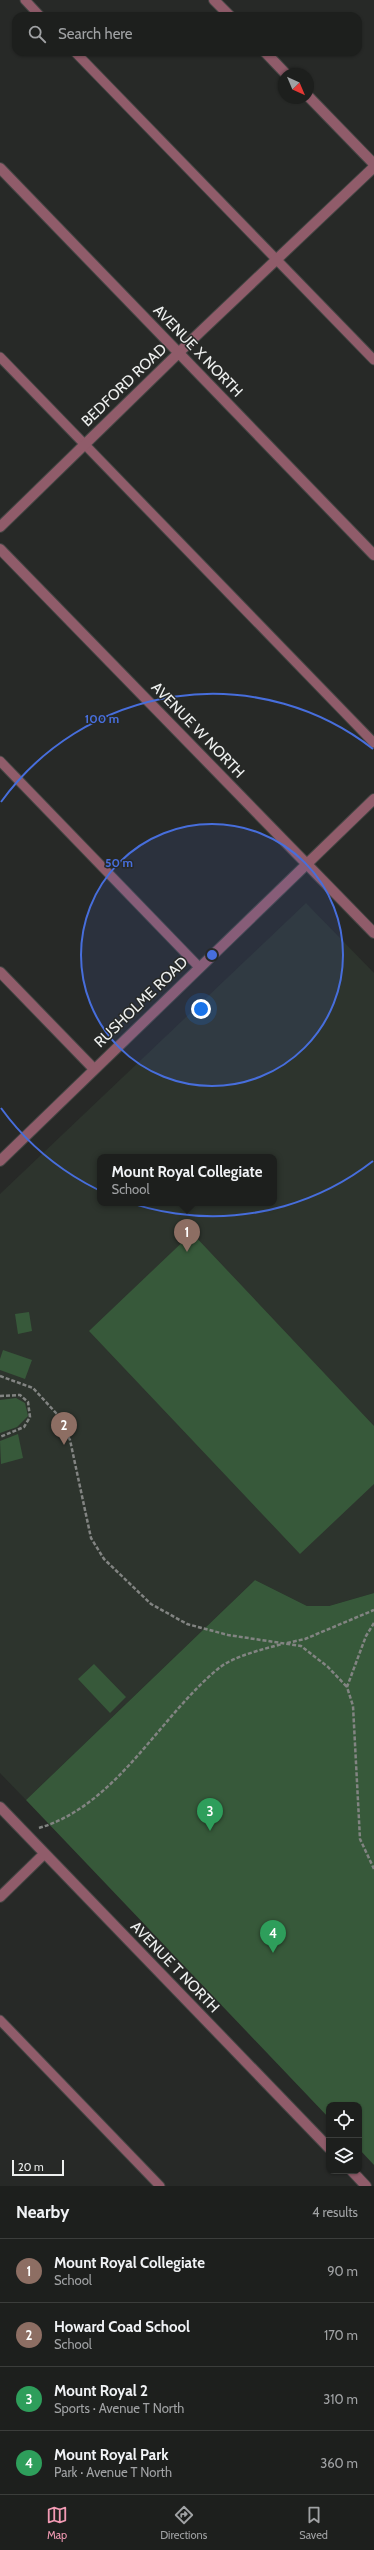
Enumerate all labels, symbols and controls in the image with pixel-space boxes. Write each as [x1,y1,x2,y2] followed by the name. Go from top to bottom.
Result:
[12,12,362,56] search box
[26,23,48,45] icon: search
[58,25,133,43] text: Search here
[278,68,314,104] north arrow
[150,301,246,401] street label: AVENUE X NORTH
[78,340,170,430] street label: BEDFORD ROAD
[148,678,248,782] street label: AVENUE W NORTH
[85,711,119,726] text: 100 m
[105,855,133,870] text: 50 m
[205,948,219,962] centre of rings
[91,953,191,1051] street label: RUSHOLME ROAD
[191,999,211,1019] your location
[97,1154,277,1206] popup
[112,1163,262,1181] text: Mount Royal Collegiate
[112,1181,149,1197] text: School
[174,1219,200,1252] pin: 1
[51,1412,77,1445] pin: 2
[197,1798,223,1831] pin: 3
[127,1918,223,2016] street label: AVENUE T NORTH
[260,1920,286,1953] pin: 4
[326,2102,362,2174] map controls
[326,2102,362,2138] button: locate
[326,2138,362,2174] button: layers
[12,2158,64,2177] scale bar
[18,2160,44,2174] text: 20 m
[16,2202,69,2222] text: Nearby
[312,2204,358,2220] text: 4 results
[54,2254,205,2272] text: Mount Royal Collegiate
[27,2263,31,2279] text: 1
[327,2263,358,2279] text: 90 m
[54,2272,92,2288] text: School
[54,2318,190,2336] text: Howard Coad School
[26,2327,32,2343] text: 2
[324,2327,358,2343] text: 170 m
[54,2336,92,2352] text: School
[54,2382,148,2400] text: Mount Royal 2
[25,2391,33,2407] text: 3
[323,2391,358,2407] text: 310 m
[54,2400,184,2416] text: Sports · Avenue T North
[54,2446,169,2464] text: Mount Royal Park
[25,2455,33,2471] text: 4
[320,2455,358,2471] text: 360 m
[54,2464,172,2480] text: Park · Avenue T North
[46,2504,68,2542] tab: Map
[160,2504,207,2542] tab: Directions
[299,2504,328,2542] tab: Saved

